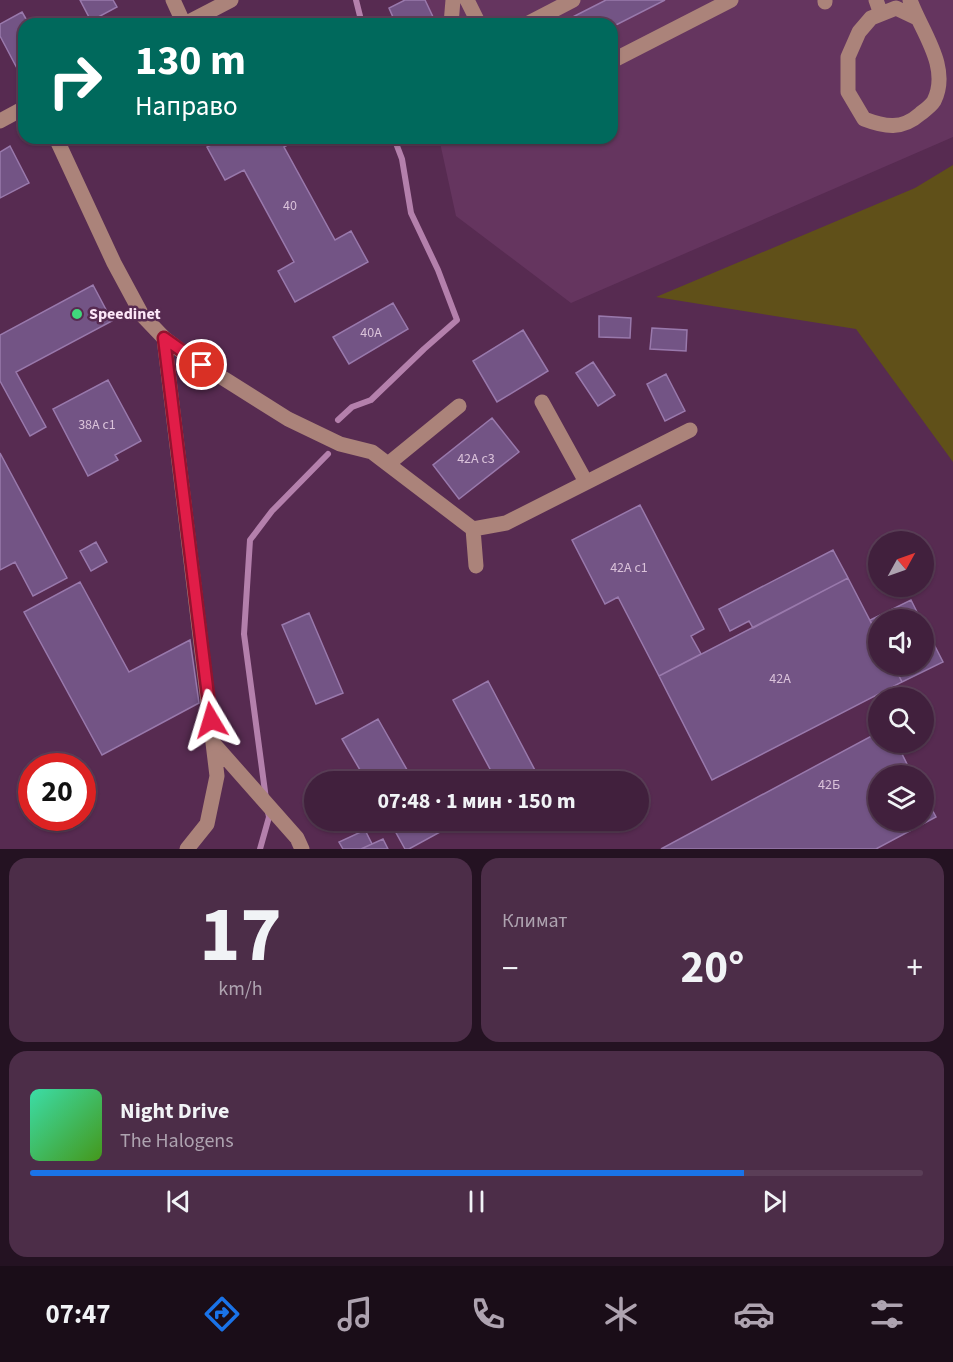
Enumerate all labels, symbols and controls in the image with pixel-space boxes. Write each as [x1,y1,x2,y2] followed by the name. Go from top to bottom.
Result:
[135,31,246,91] text: 130 m
[36,42,114,120] icon: right
[135,87,238,126] text: Направо
[283,196,297,216] house number: 40
[89,303,161,325] place label: Speedinet
[70,307,84,321] marker: Speedinet
[360,323,382,343] house number: 40А
[176,339,227,390] pin
[185,348,218,381] icon: arrive
[78,415,116,435] house number: 38А с1
[457,449,495,469] house number: 42А с3
[868,531,934,597] north arrow
[868,531,934,831] map controls
[610,558,648,578] house number: 42А с1
[868,609,934,675] button: sound
[769,669,791,689] house number: 42А
[868,687,934,753] button: search
[179,688,243,752] position arrow
[18,753,96,831] speed limit sign: 20
[868,765,934,831] button: layers
[818,775,840,795] house number: 42Б
[377,785,576,817] text: 07:48 · 1 мин · 150 m
[199,880,282,991] text: 17
[502,907,568,935] text: Климат
[681,936,744,1000] text: 20°
[502,945,518,992] text: −
[907,945,923,992] text: +
[218,975,263,1003] text: km/h
[120,1095,229,1127] text: Night Drive
[120,1127,234,1155] text: The Halogens
[162,1185,195,1218] icon: previous
[460,1185,493,1218] icon: pause
[758,1185,791,1218] icon: next
[201,1293,243,1335] icon: directions
[334,1293,376,1335] icon: music
[467,1293,509,1335] icon: phone
[600,1293,642,1335] icon: climate
[733,1293,775,1335] icon: car
[866,1293,908,1335] icon: filters
[45,1295,111,1334] text: 07:47

